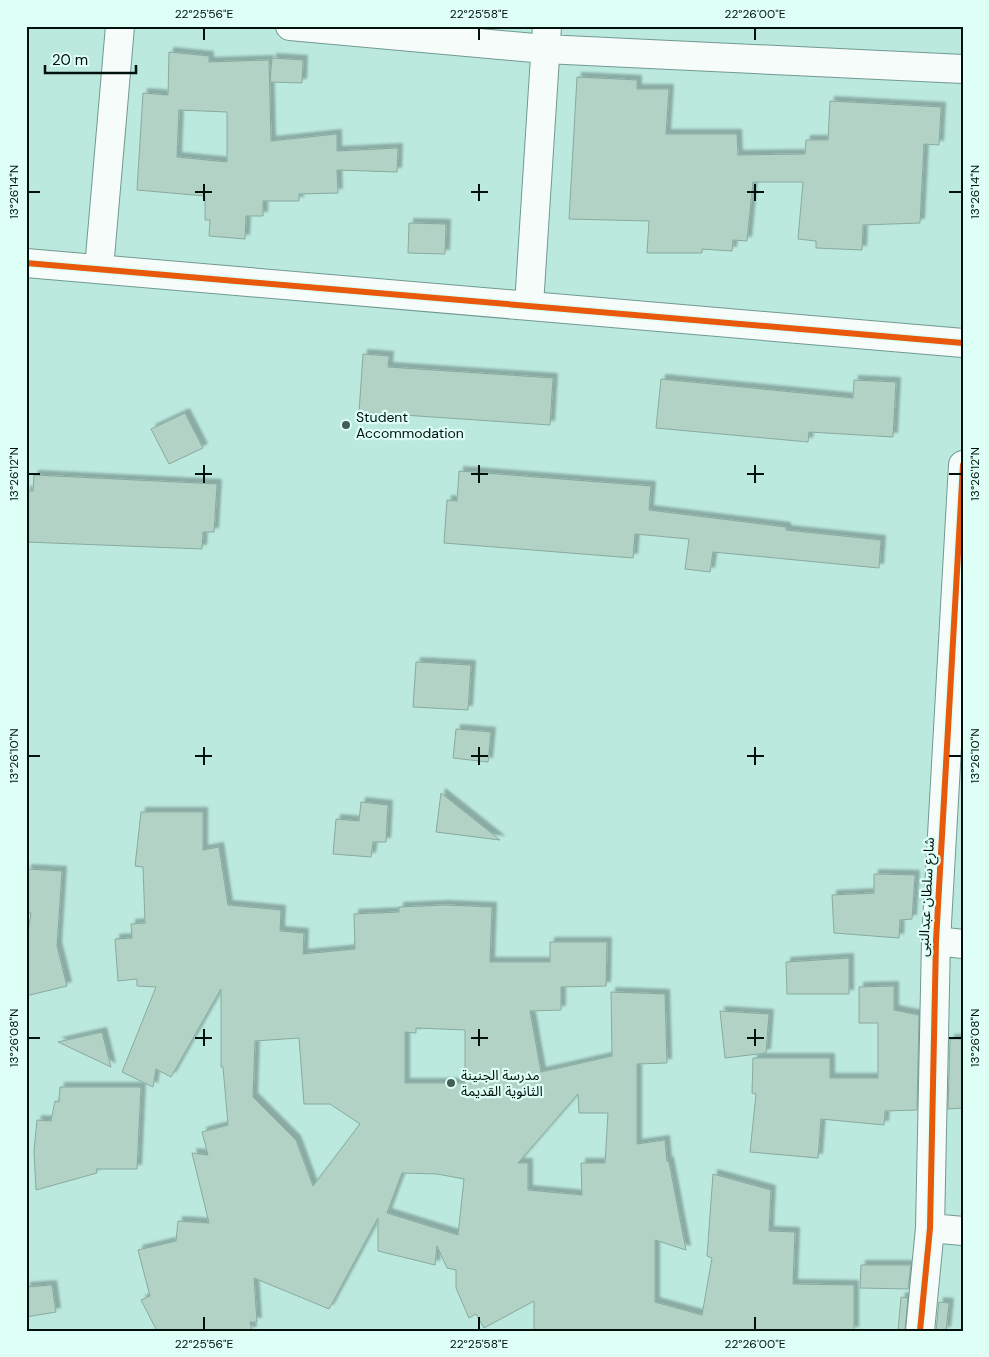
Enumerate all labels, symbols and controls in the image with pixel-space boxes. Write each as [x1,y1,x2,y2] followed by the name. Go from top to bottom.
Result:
[175,6,234,22] text: 22°25'56"E
[450,6,508,22] text: 22°25'58"E
[725,6,786,22] text: 22°26'00"E
[45,42,136,74] scale bar
[52,50,88,70] text: 20 m
[6,165,22,219] text: 13°26'14"N
[967,165,983,219] text: 13°26'14"N
[356,408,464,442] place label: Student Accommodation
[340,419,352,431] marker: Student Accommodation
[6,447,22,501] text: 13°26'12"N
[967,447,983,501] text: 13°26'12"N
[6,728,22,784] text: 13°26'10"N
[967,728,983,784] text: 13°26'10"N
[914,837,940,957] street label: شارع سلطان عبدالنبى
[6,1009,22,1067] text: 13°26'08"N
[967,1009,983,1067] text: 13°26'08"N
[461,1066,543,1100] place label: مدرسة الجنينة الثانوية القديمة
[445,1077,457,1089] marker: مدرسة الجنينة الثانوية القديمة
[175,1336,234,1352] text: 22°25'56"E
[450,1336,508,1352] text: 22°25'58"E
[725,1336,786,1352] text: 22°26'00"E

